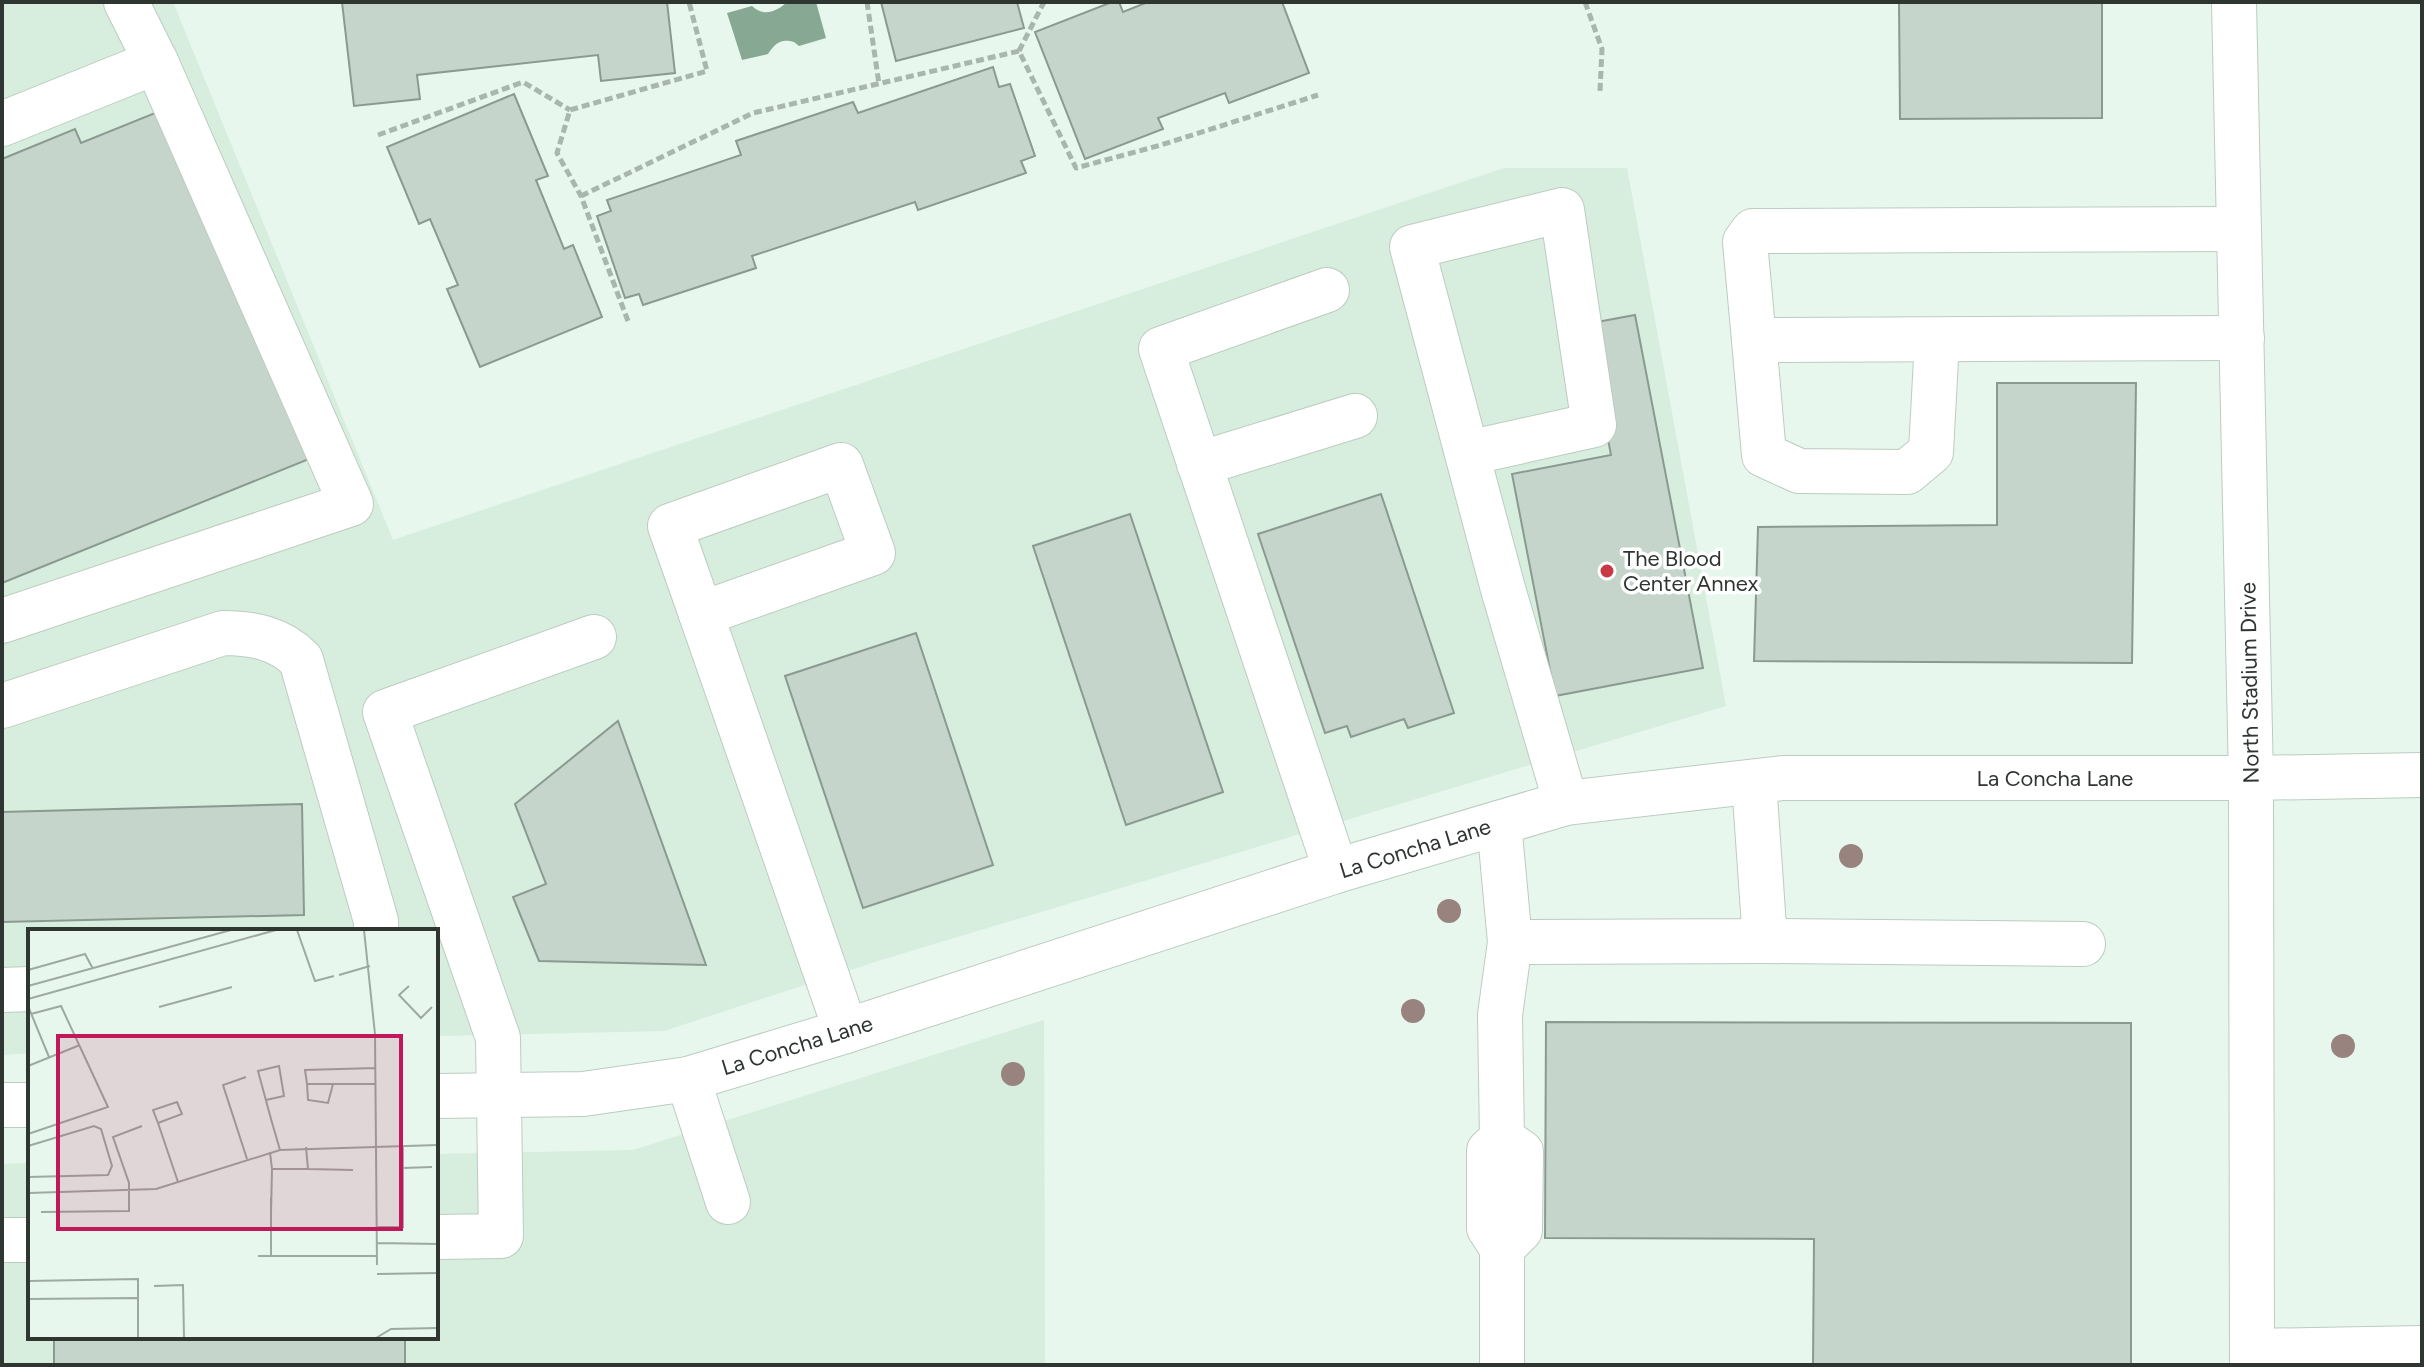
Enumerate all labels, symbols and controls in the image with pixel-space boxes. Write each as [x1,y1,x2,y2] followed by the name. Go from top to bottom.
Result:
[1623,545,1759,597] place label: The Blood Center Annex
[1598,562,1616,580] marker: The Blood Center Annex
[2234,582,2265,784] street label: North Stadium Drive
[1977,765,2133,792] street label: La Concha Lane
[1336,813,1494,884] street label: La Concha Lane
[28,929,438,1339] inset map
[718,1010,876,1081] street label: La Concha Lane

